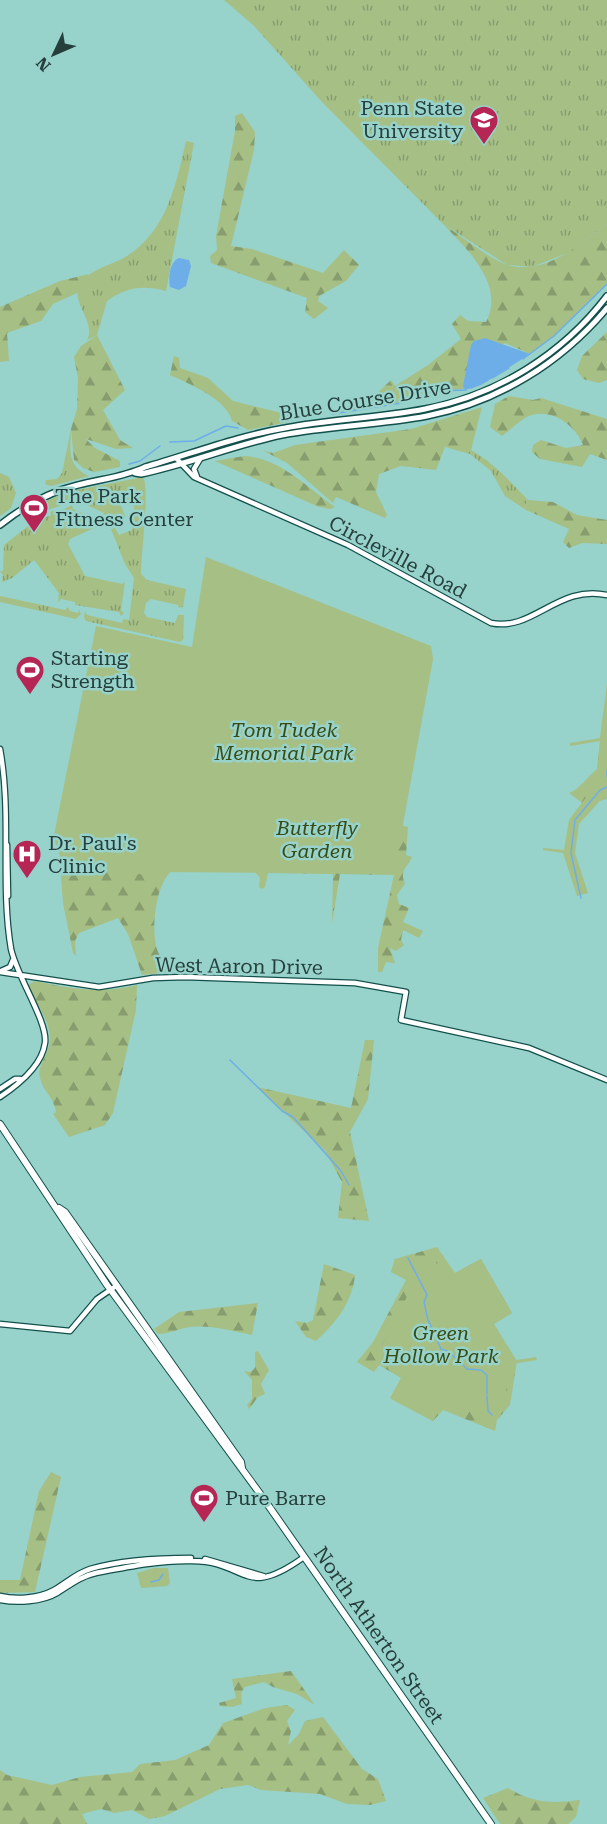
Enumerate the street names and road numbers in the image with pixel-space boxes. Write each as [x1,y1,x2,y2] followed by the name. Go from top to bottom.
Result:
[278,375,452,425] street label: Blue Course Drive
[325,511,471,603] street label: Circleville Road
[155,953,323,979] street label: West Aaron Drive
[309,1542,450,1729] street label: North Atherton Street

